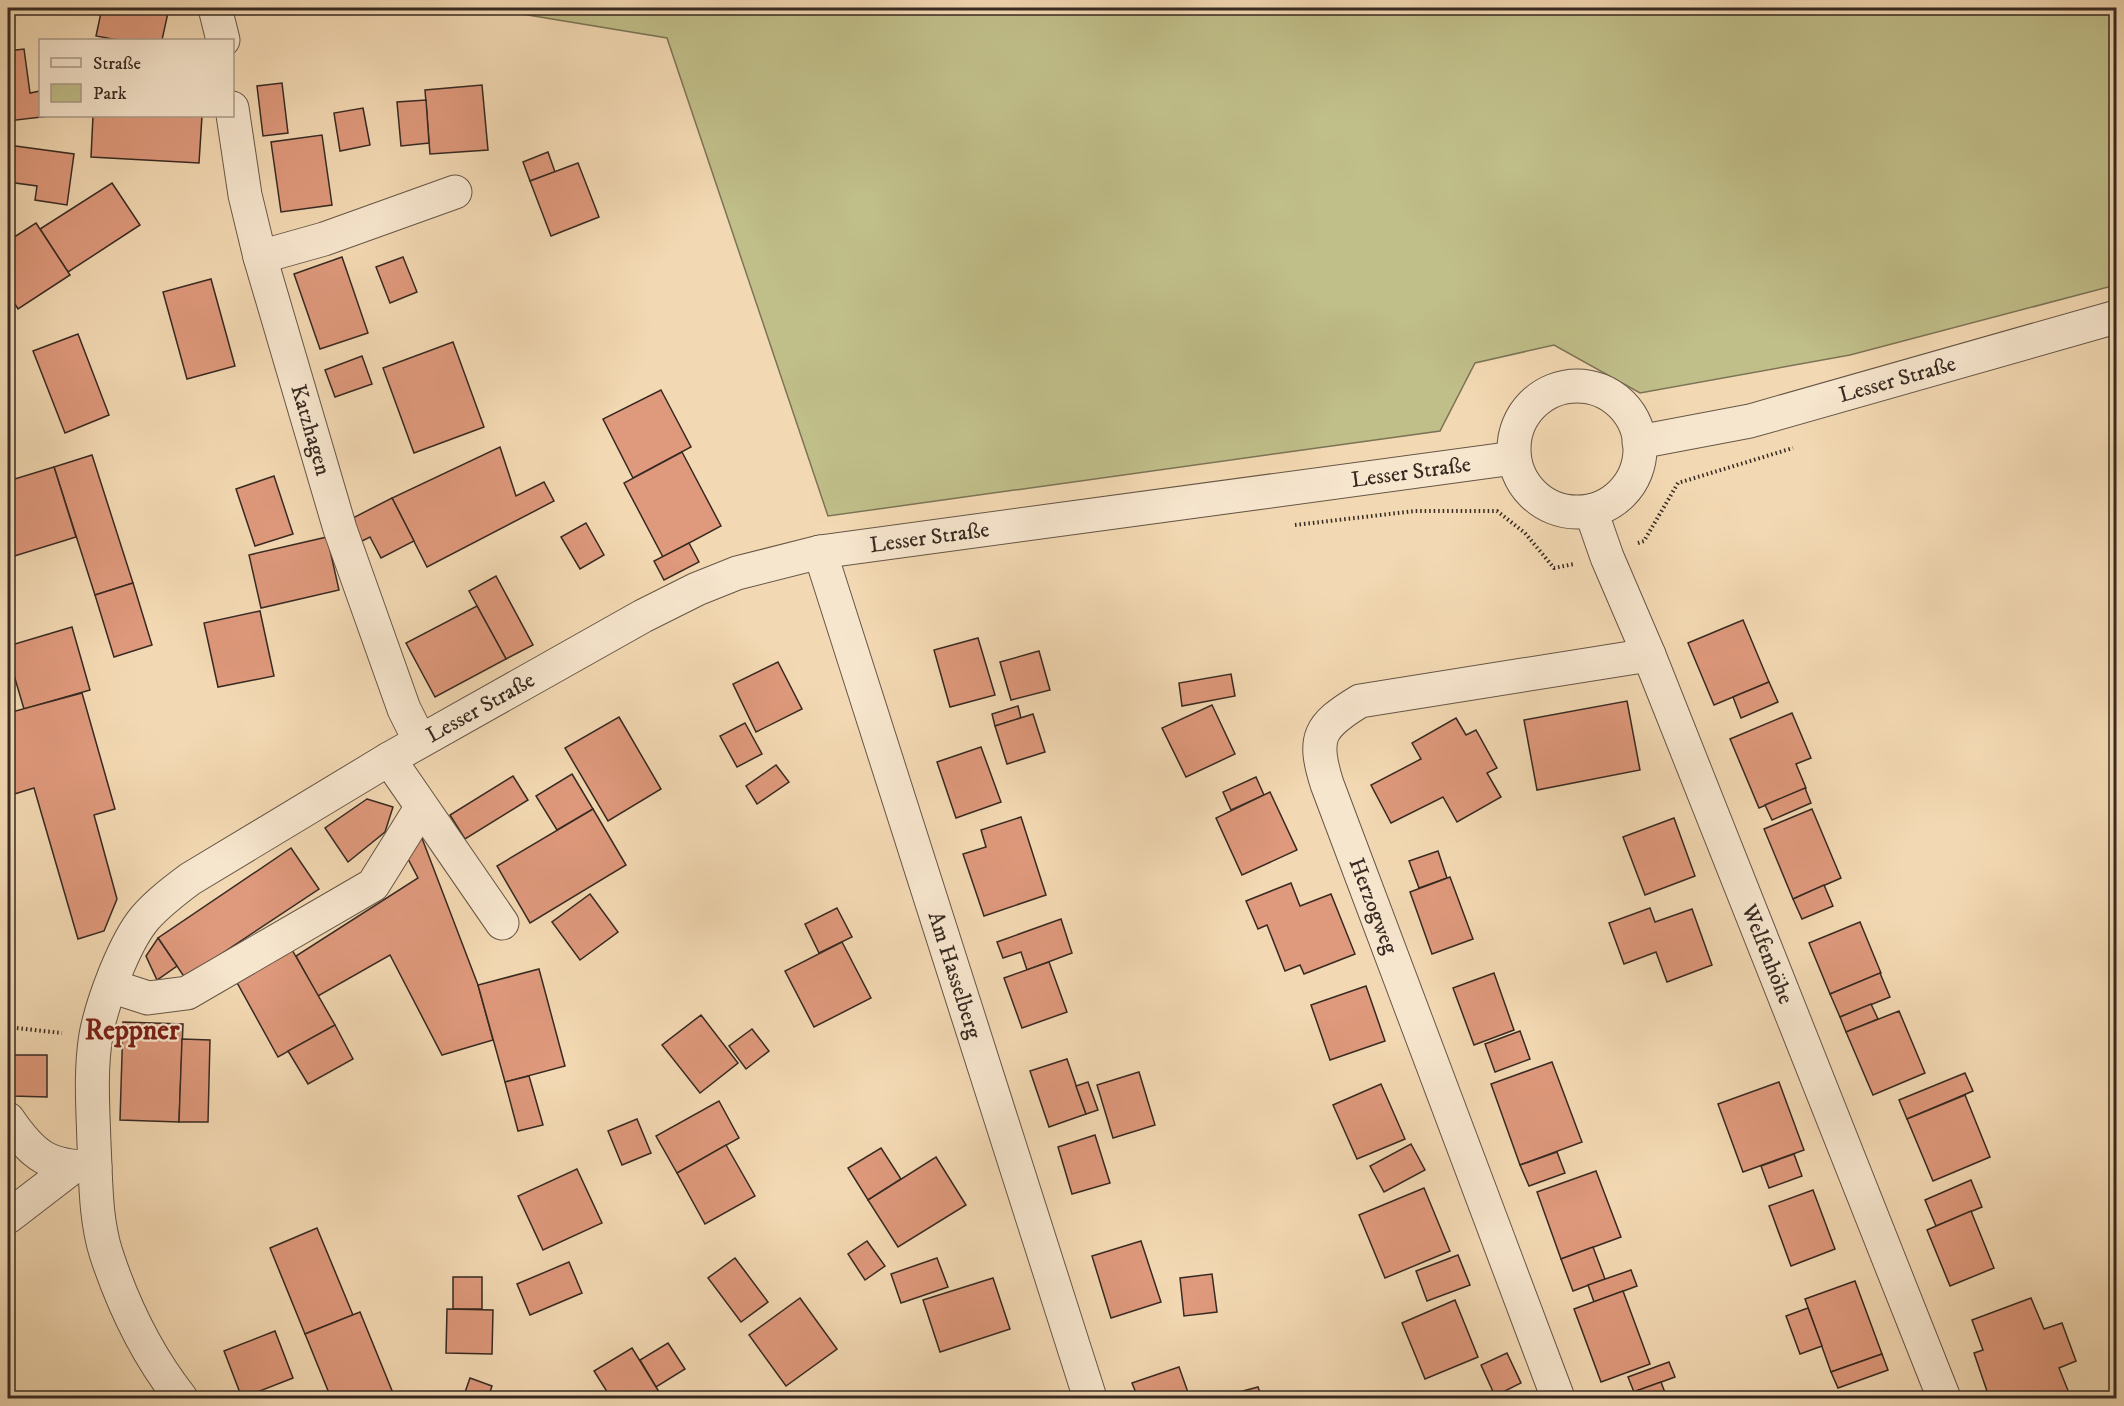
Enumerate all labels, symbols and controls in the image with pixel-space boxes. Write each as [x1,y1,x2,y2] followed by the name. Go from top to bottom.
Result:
[39,39,234,117] legend
[93,53,141,75] text: Straße
[93,83,127,105] text: Park
[1836,350,1959,409] street label: Lesser Straße
[285,381,337,479] street label: Katzhagen
[1350,451,1472,493] street label: Lesser Straße
[868,516,991,559] street label: Lesser Straße
[421,666,539,749] street label: Lesser Straße
[1342,854,1404,958] street label: Herzogweg
[1735,899,1800,1008] street label: Welfenhöhe
[922,908,988,1042] street label: Am Hasselberg
[85,1013,180,1048] district label: Reppner

